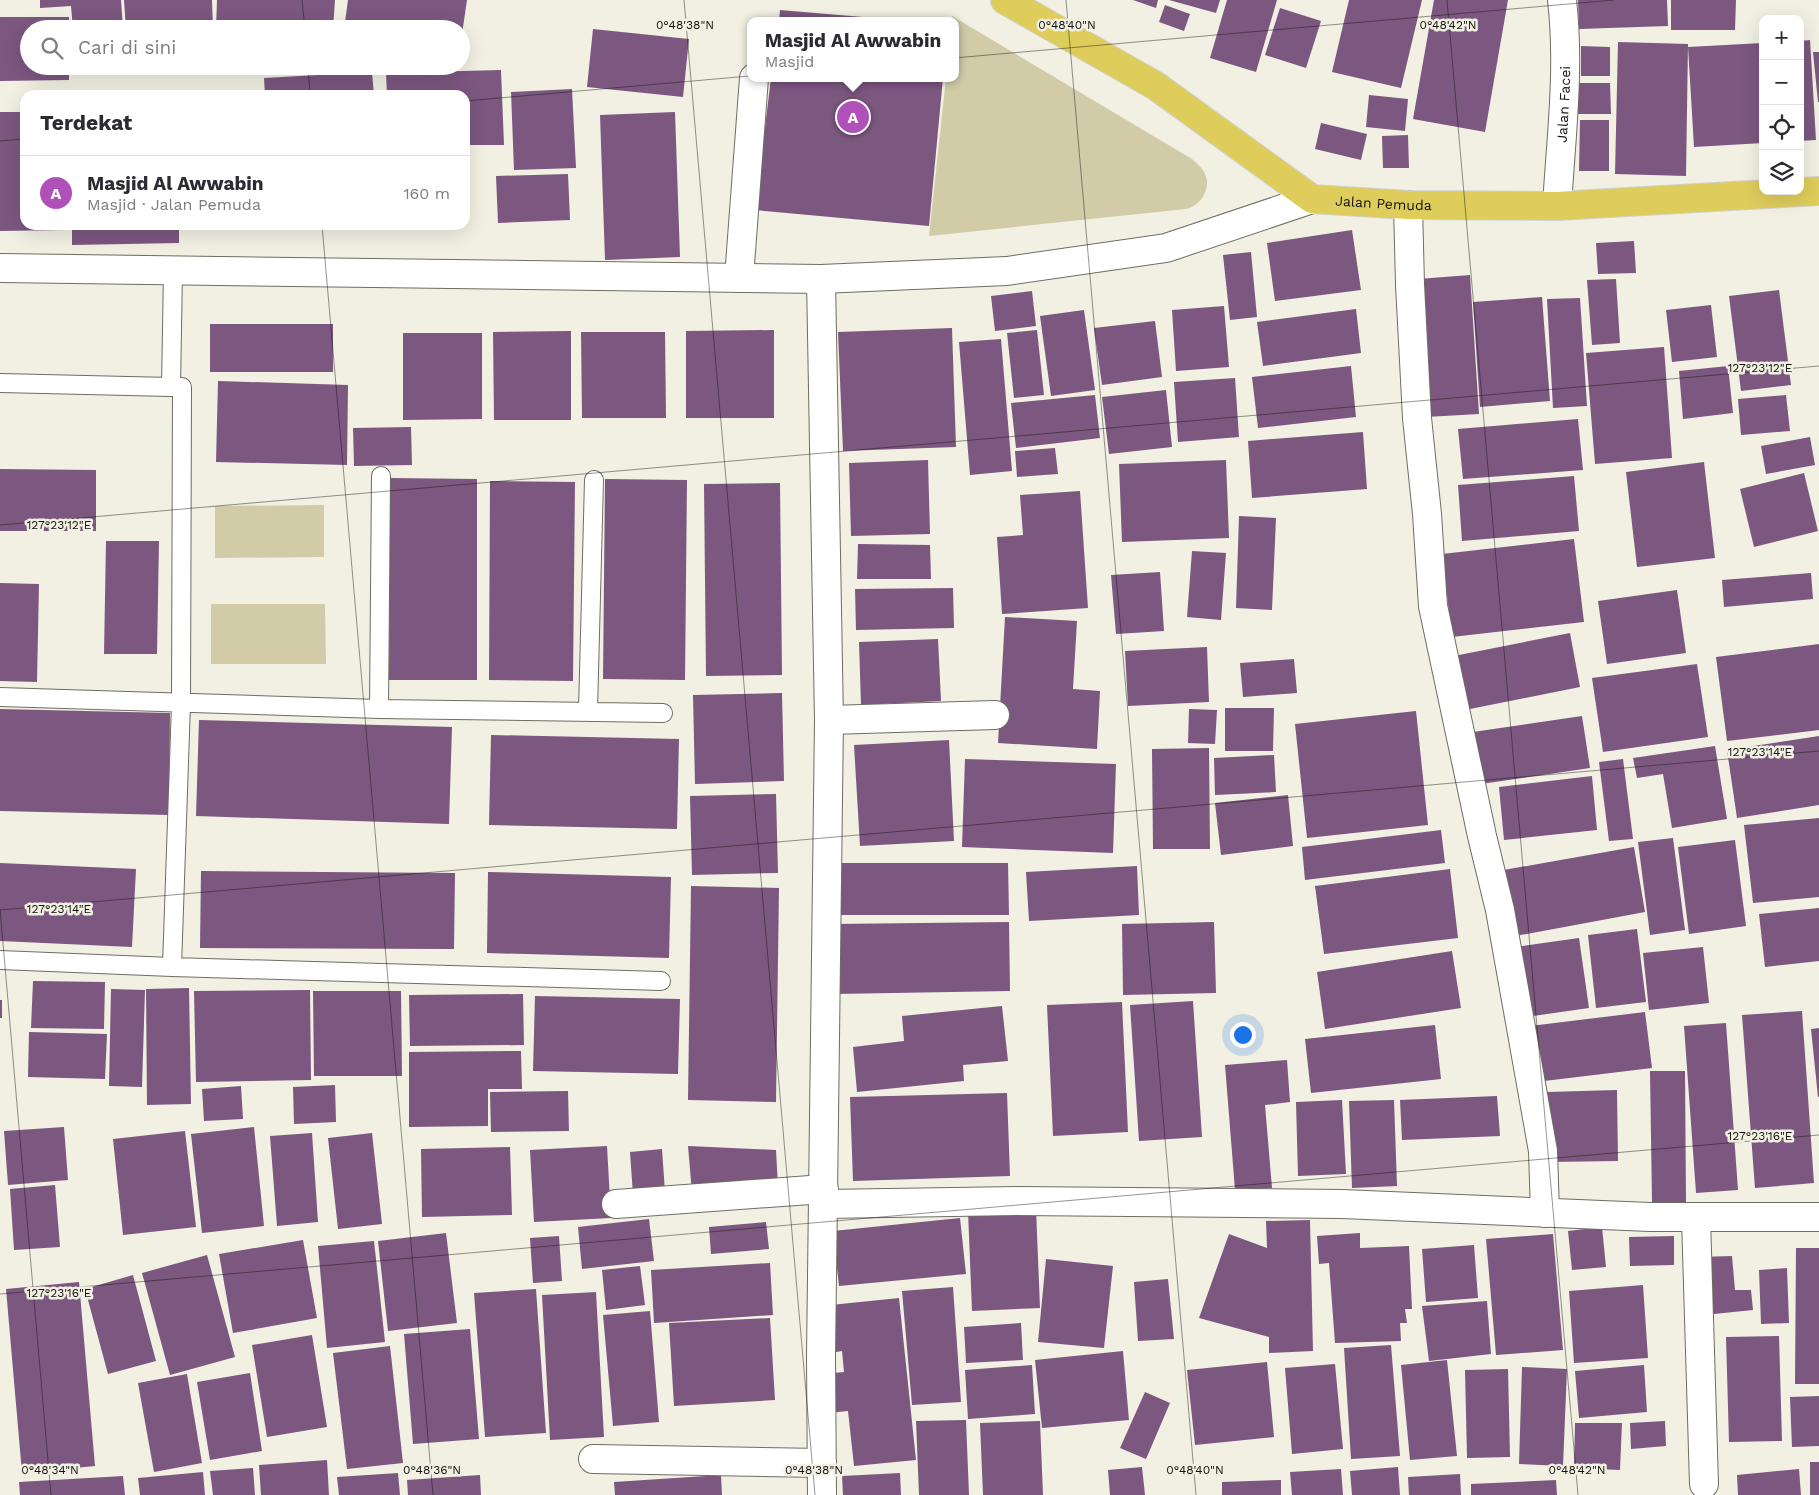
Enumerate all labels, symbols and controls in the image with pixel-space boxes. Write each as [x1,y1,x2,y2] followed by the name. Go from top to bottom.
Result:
[1759,15,1804,195] map controls
[1759,15,1804,60] button: +
[747,17,959,82] popup
[656,18,714,32] text: 0°48'38"N
[1038,18,1096,32] text: 0°48'40"N
[1419,18,1477,32] text: 0°48'42"N
[20,20,470,75] search box
[765,29,941,52] text: Masjid Al Awwabin
[38,34,66,62] icon: search
[78,36,176,59] text: Cari di sini
[765,52,814,71] text: Masjid
[1759,60,1804,105] button: −
[1554,66,1573,143] street label: Jalan Facei
[837,98,869,136] pin: A
[1759,105,1804,150] button: locate
[40,110,132,135] text: Terdekat
[1759,150,1804,195] button: layers
[87,172,264,195] text: Masjid Al Awwabin
[51,184,61,203] text: A
[403,184,450,203] text: 160 m
[1335,192,1432,213] street label: Jalan Pemuda
[87,195,261,214] text: Masjid · Jalan Pemuda
[1728,361,1793,375] text: 127°23'12"E
[27,518,92,532] text: 127°23'12"E
[1728,745,1793,759] text: 127°23'14"E
[27,902,92,916] text: 127°23'14"E
[1230,1022,1256,1048] your location
[1728,1129,1793,1143] text: 127°23'16"E
[27,1286,92,1300] text: 127°23'16"E
[21,1463,79,1477] text: 0°48'34"N
[403,1463,461,1477] text: 0°48'36"N
[785,1463,843,1477] text: 0°48'38"N
[1166,1463,1224,1477] text: 0°48'40"N
[1548,1463,1606,1477] text: 0°48'42"N

